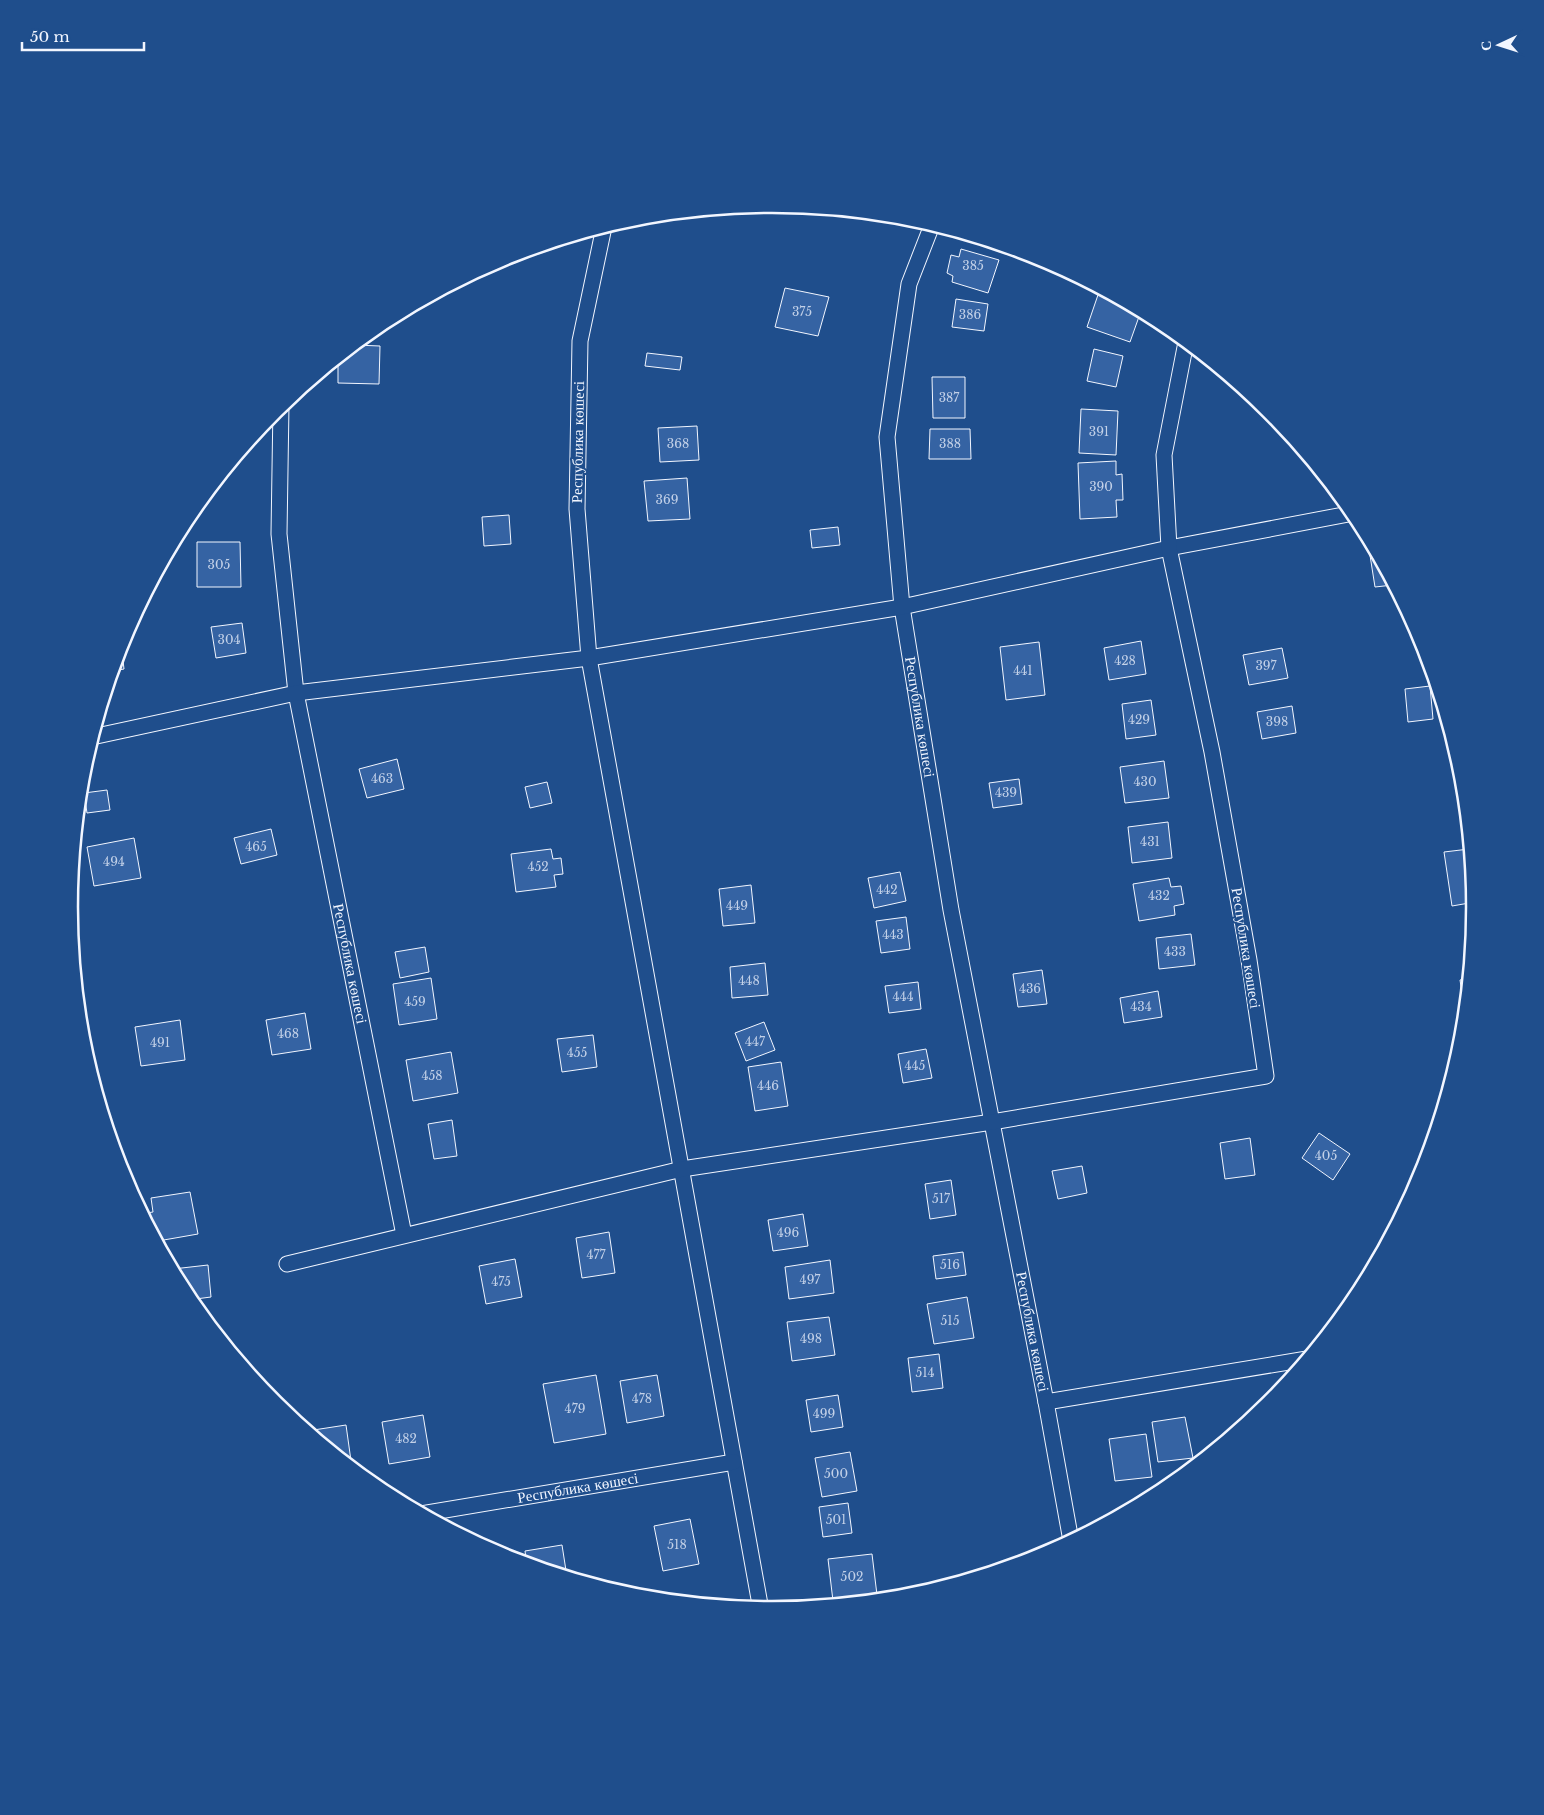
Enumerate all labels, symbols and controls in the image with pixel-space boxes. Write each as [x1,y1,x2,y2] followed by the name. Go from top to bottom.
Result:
[22,20,145,52] scale bar
[1474,20,1524,70] north arrow
[30,27,70,46] text: 50 m
[1477,40,1495,52] text: С
[962,258,984,273] house number: 385
[792,304,812,319] house number: 375
[959,307,981,322] house number: 386
[567,381,588,503] street label: Республика көшесі
[939,390,960,405] house number: 387
[1089,424,1109,439] house number: 391
[667,436,689,451] house number: 368
[939,436,961,451] house number: 388
[1089,479,1113,494] house number: 390
[656,492,678,507] house number: 369
[208,557,231,572] house number: 305
[218,632,240,647] house number: 304
[1114,653,1136,668] house number: 428
[901,655,939,779] street label: Республика көшесі
[1255,658,1278,673] house number: 397
[1013,663,1033,678] house number: 441
[1128,712,1150,727] house number: 429
[1266,714,1288,729] house number: 398
[371,771,393,786] house number: 463
[1134,774,1156,789] house number: 430
[995,785,1017,800] house number: 439
[1140,834,1160,849] house number: 431
[245,839,267,854] house number: 465
[103,854,125,869] house number: 494
[527,859,549,874] house number: 452
[876,882,898,897] house number: 442
[1228,886,1265,1010] street label: Республика көшесі
[1148,888,1170,903] house number: 432
[726,898,748,913] house number: 449
[329,902,372,1025] street label: Республика көшесі
[882,927,904,942] house number: 443
[1164,944,1186,959] house number: 433
[738,973,760,988] house number: 448
[1019,981,1041,996] house number: 436
[892,989,914,1004] house number: 444
[404,994,426,1009] house number: 459
[1130,999,1152,1014] house number: 434
[277,1026,299,1041] house number: 468
[745,1034,766,1049] house number: 447
[150,1035,170,1050] house number: 491
[567,1045,588,1060] house number: 455
[905,1058,926,1073] house number: 445
[421,1068,443,1083] house number: 458
[757,1078,779,1093] house number: 446
[1315,1148,1337,1163] house number: 405
[932,1191,951,1206] house number: 517
[777,1225,800,1240] house number: 496
[586,1247,607,1262] house number: 477
[940,1257,960,1272] house number: 516
[1012,1270,1054,1393] street label: Республика көшесі
[800,1272,821,1287] house number: 497
[491,1274,511,1289] house number: 475
[941,1313,960,1328] house number: 515
[800,1331,822,1346] house number: 498
[915,1365,935,1380] house number: 514
[632,1391,652,1406] house number: 478
[565,1401,585,1416] house number: 479
[813,1406,835,1421] house number: 499
[395,1431,417,1446] house number: 482
[824,1466,848,1481] house number: 500
[516,1468,640,1507] street label: Республика көшесі
[826,1512,846,1527] house number: 501
[667,1537,687,1552] house number: 518
[841,1569,863,1584] house number: 502

